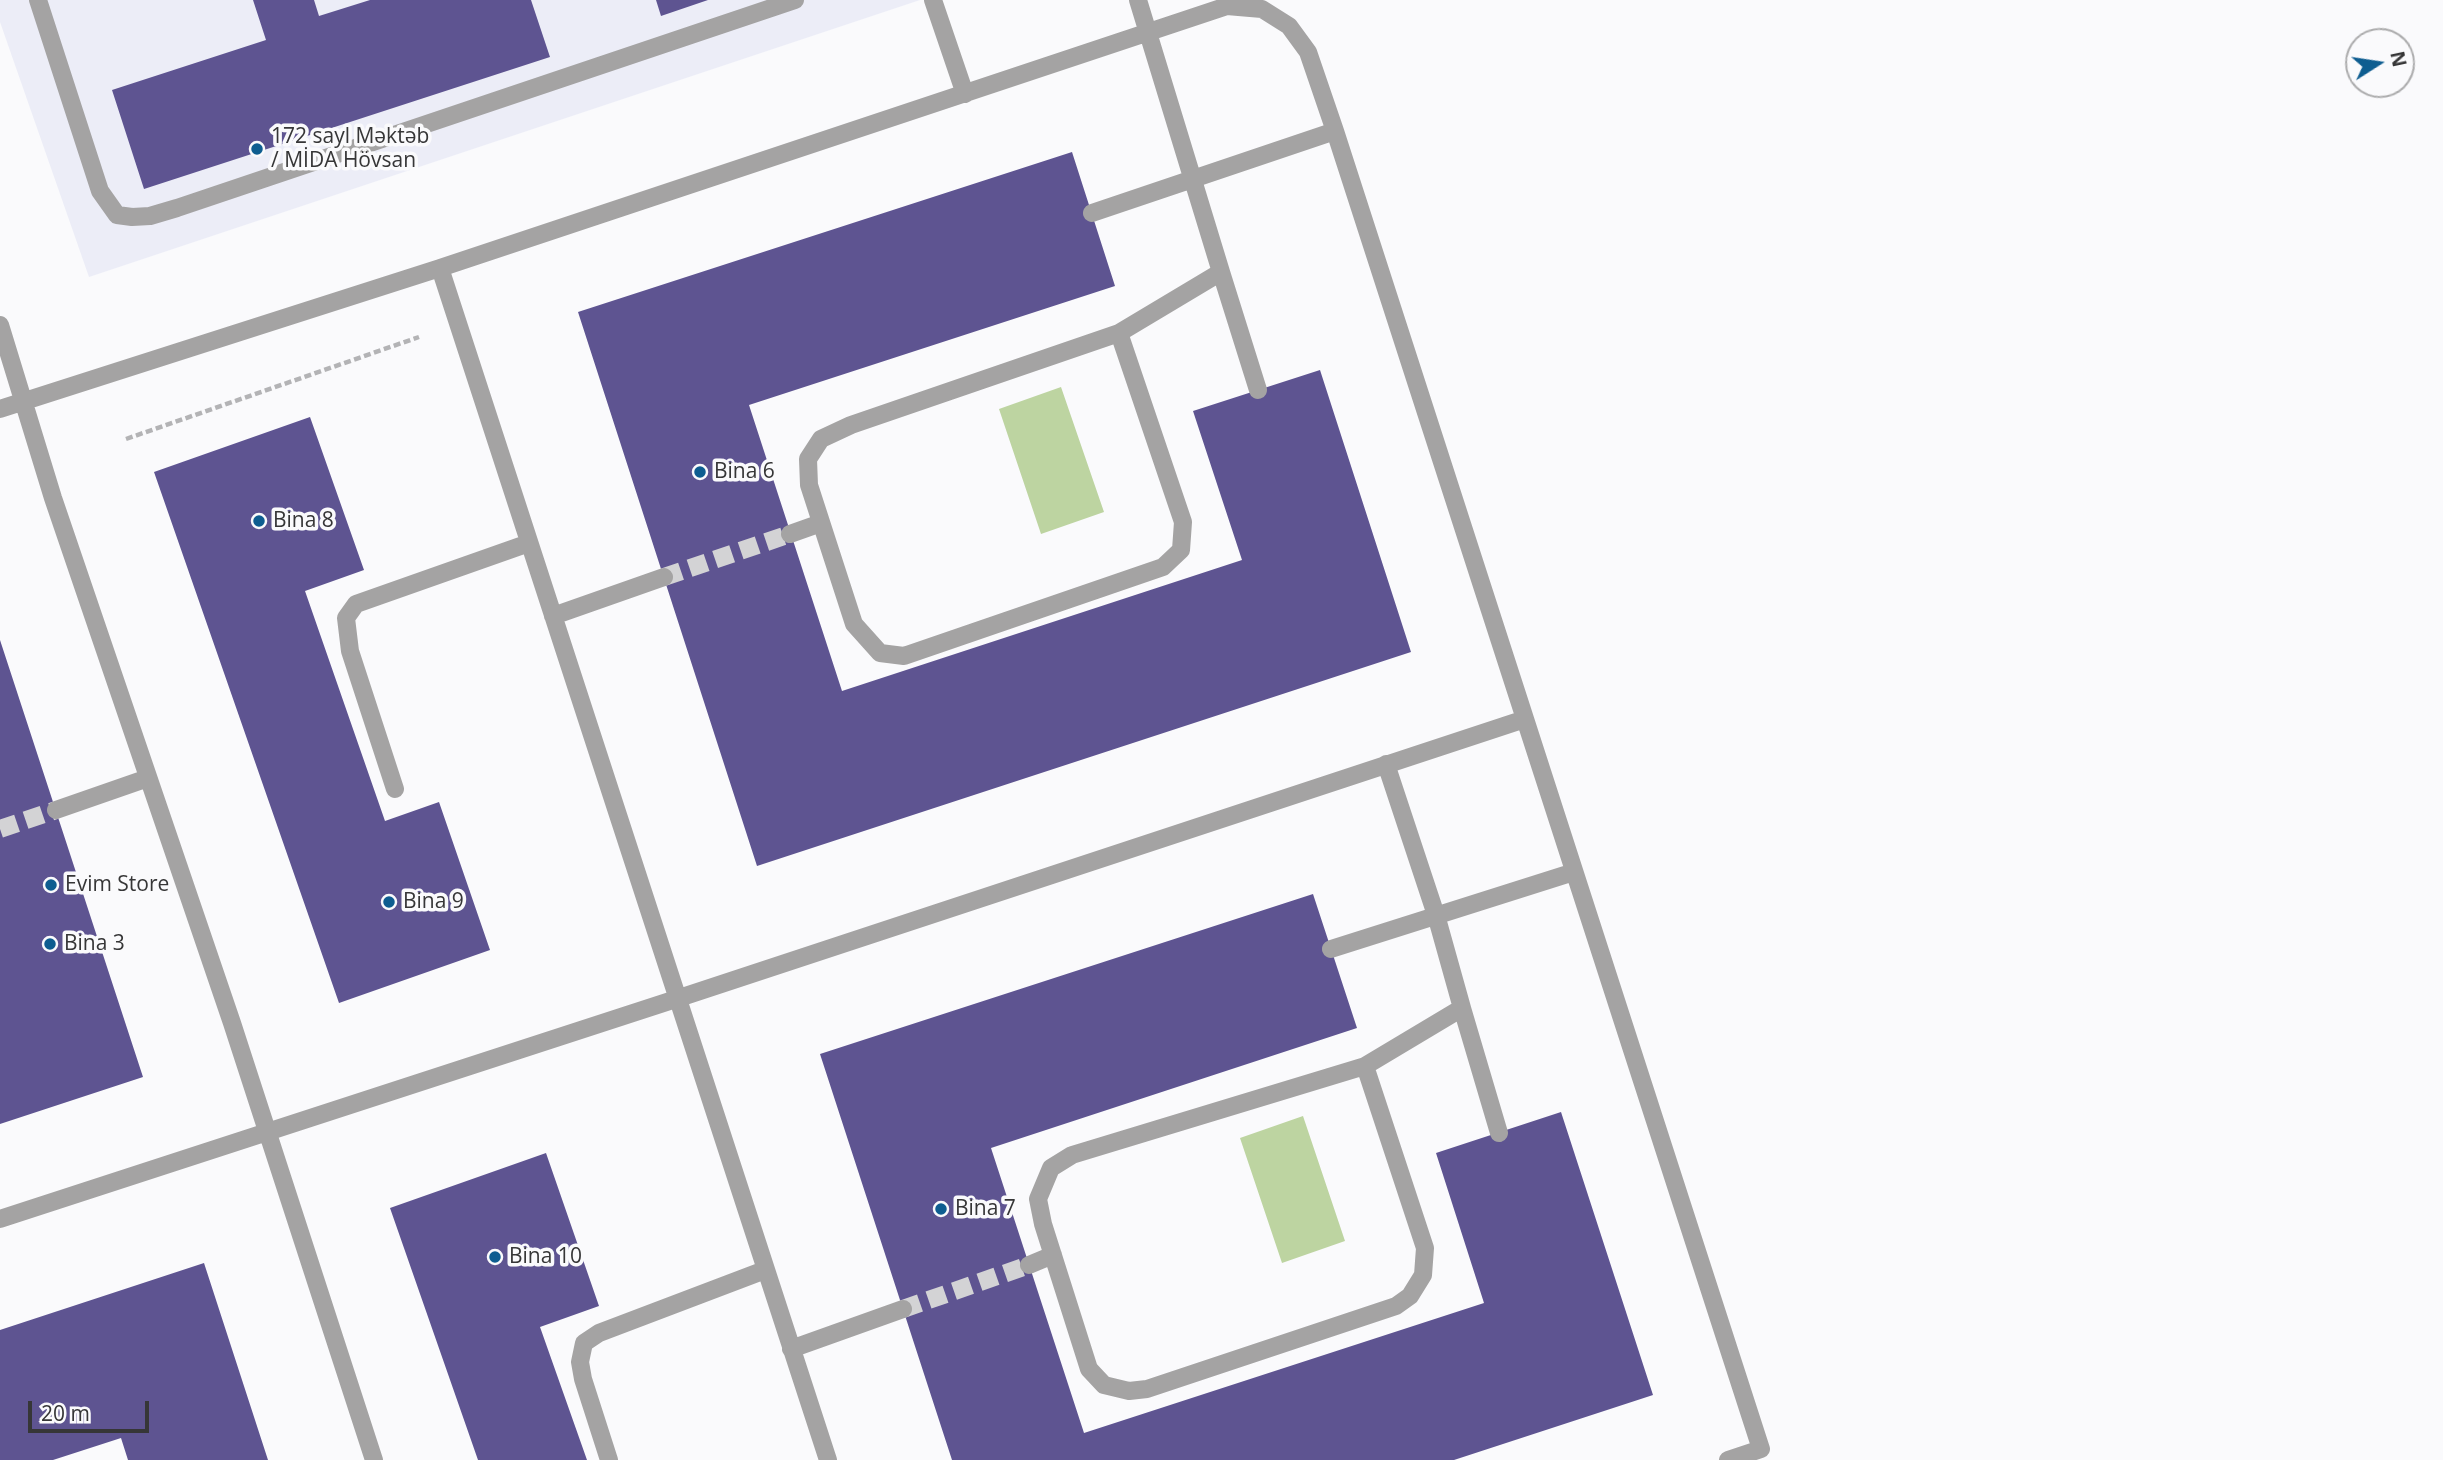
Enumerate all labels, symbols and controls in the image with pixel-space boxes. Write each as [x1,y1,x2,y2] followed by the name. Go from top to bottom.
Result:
[2345,28,2415,98] north arrow
[2384,49,2413,69] text: N
[271,124,429,174] place label: 172 sayl Məktəb / MİDA Hövsan
[249,141,265,157] marker: 172 sayl Məktəb / MİDA Hövsan
[714,459,775,485] place label: Bina 6
[692,464,708,480] marker: Bina 6
[273,508,334,534] place label: Bina 8
[251,513,267,529] marker: Bina 8
[65,872,169,898] place label: Evim Store
[43,877,59,893] marker: Evim Store
[403,889,464,915] place label: Bina 9
[381,894,397,910] marker: Bina 9
[64,931,125,957] place label: Bina 3
[42,936,58,952] marker: Bina 3
[955,1196,1016,1222] place label: Bina 7
[933,1201,949,1217] marker: Bina 7
[509,1244,582,1270] place label: Bina 10
[487,1249,503,1265] marker: Bina 10
[32,1386,152,1430] scale bar
[41,1399,90,1427] text: 20 m

